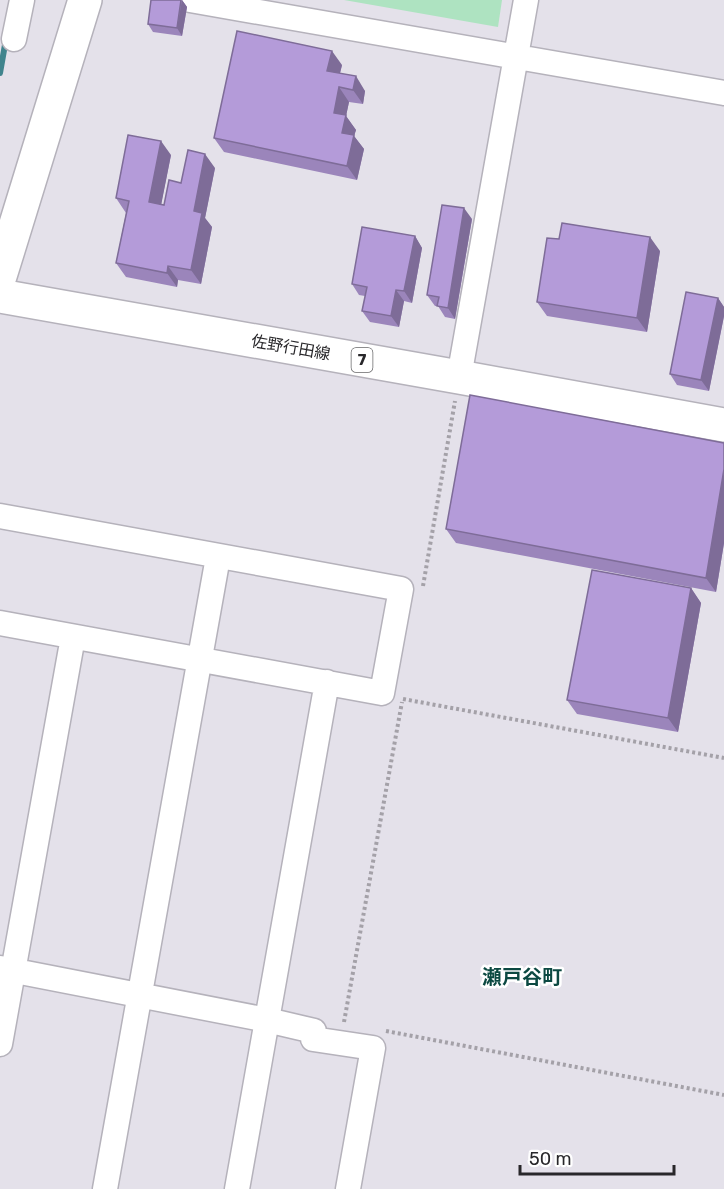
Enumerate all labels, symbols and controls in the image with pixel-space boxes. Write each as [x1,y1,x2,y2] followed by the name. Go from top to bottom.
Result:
[250,331,332,364] street label: 佐野行田線
[352,348,372,372] road number: 7
[482,965,562,989] district label: 瀬戸谷町
[520,1138,674,1176] scale bar
[529,1148,572,1170] text: 50 m

